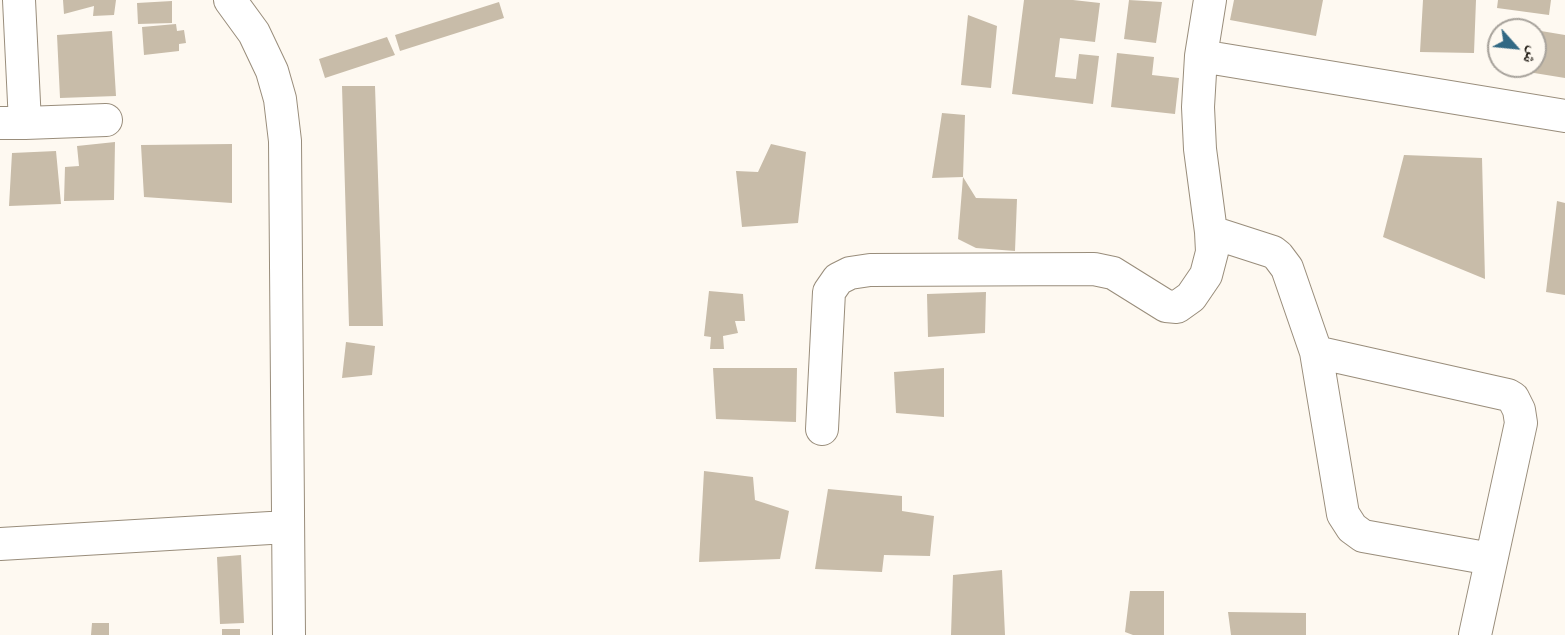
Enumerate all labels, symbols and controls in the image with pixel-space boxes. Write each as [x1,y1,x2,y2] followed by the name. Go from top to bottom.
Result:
[1487,18,1547,78] north arrow
[1519,44,1544,67] text: ش

